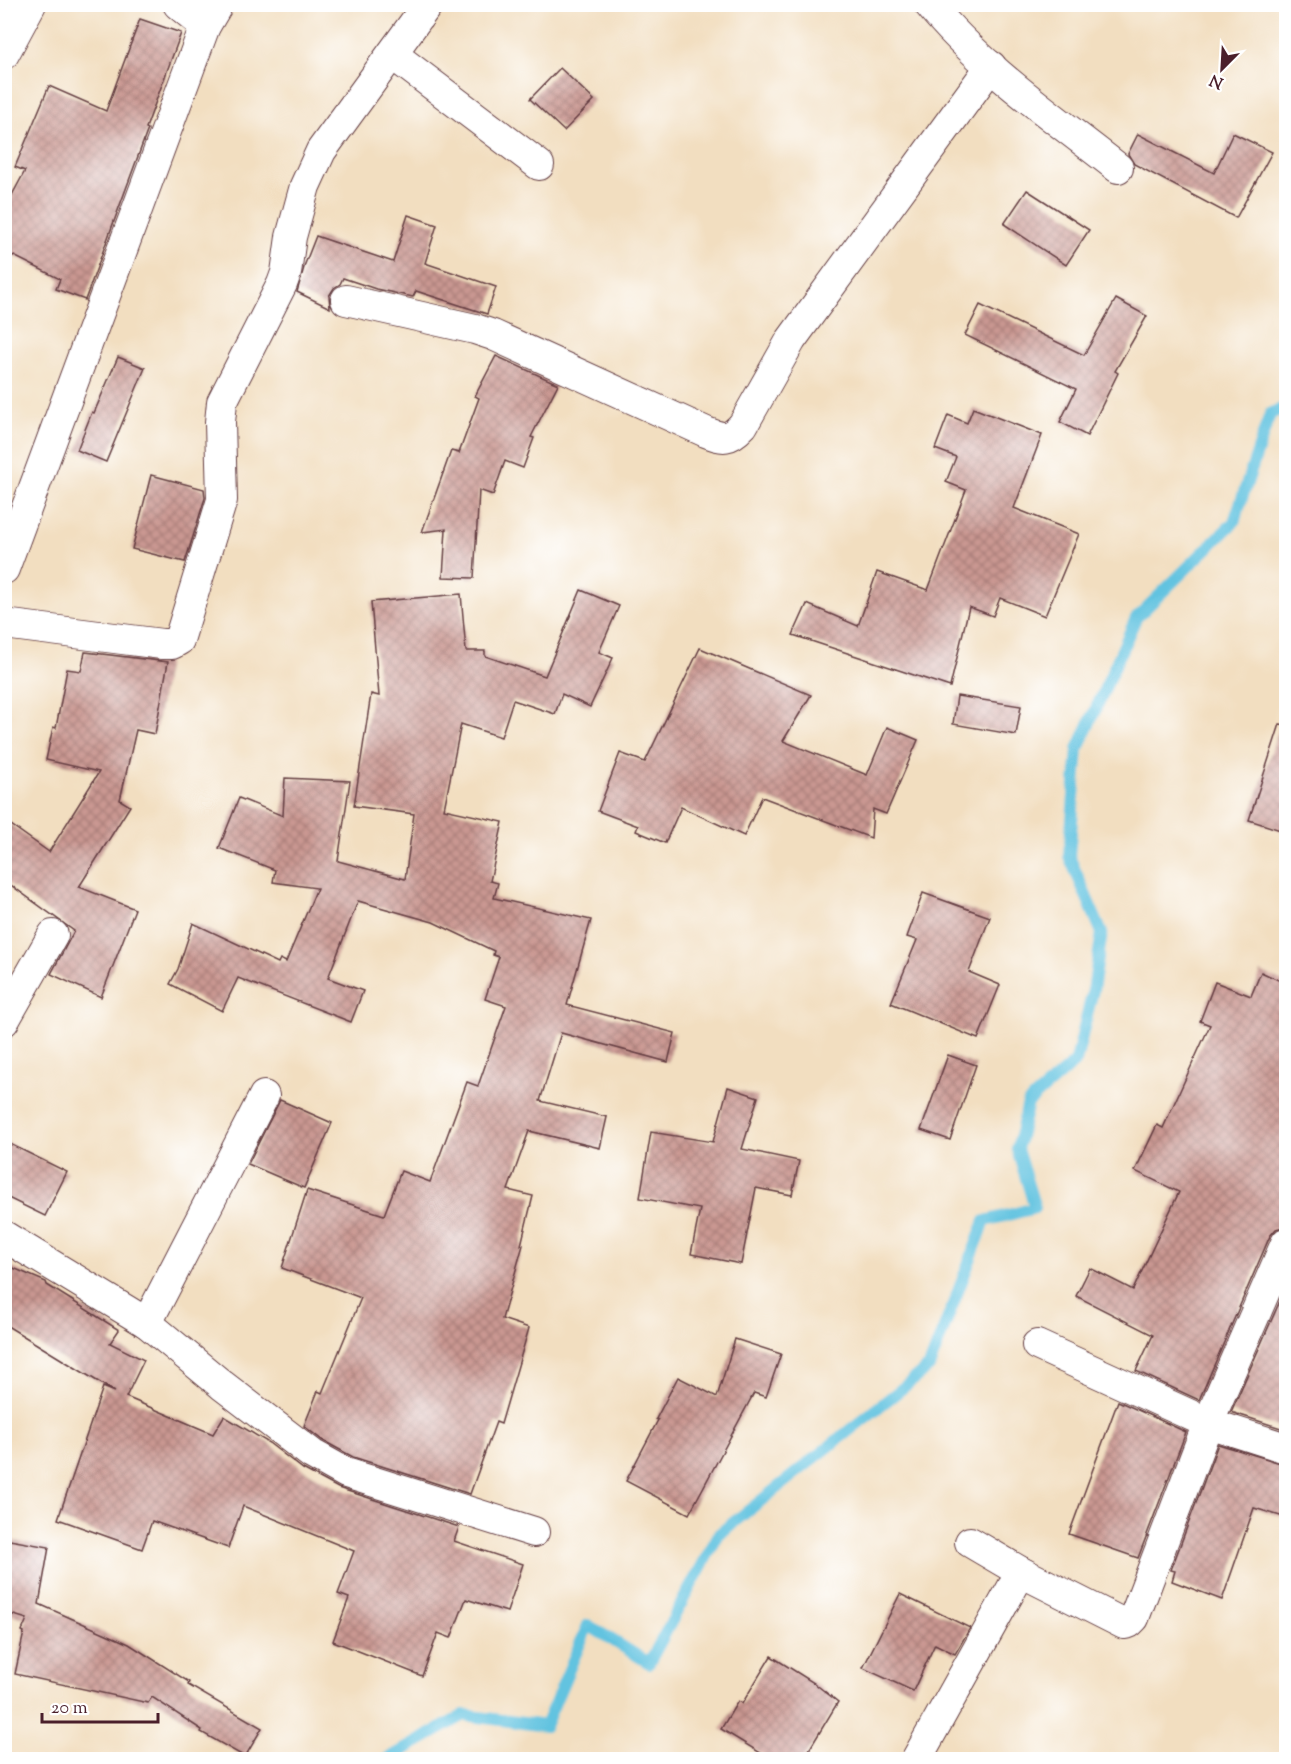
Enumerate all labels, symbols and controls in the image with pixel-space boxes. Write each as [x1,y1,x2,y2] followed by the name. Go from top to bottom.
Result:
[1192,39,1252,99] north arrow
[1206,67,1227,94] text: N
[42,1686,158,1724] scale bar
[51,1696,88,1722] text: 20 m

